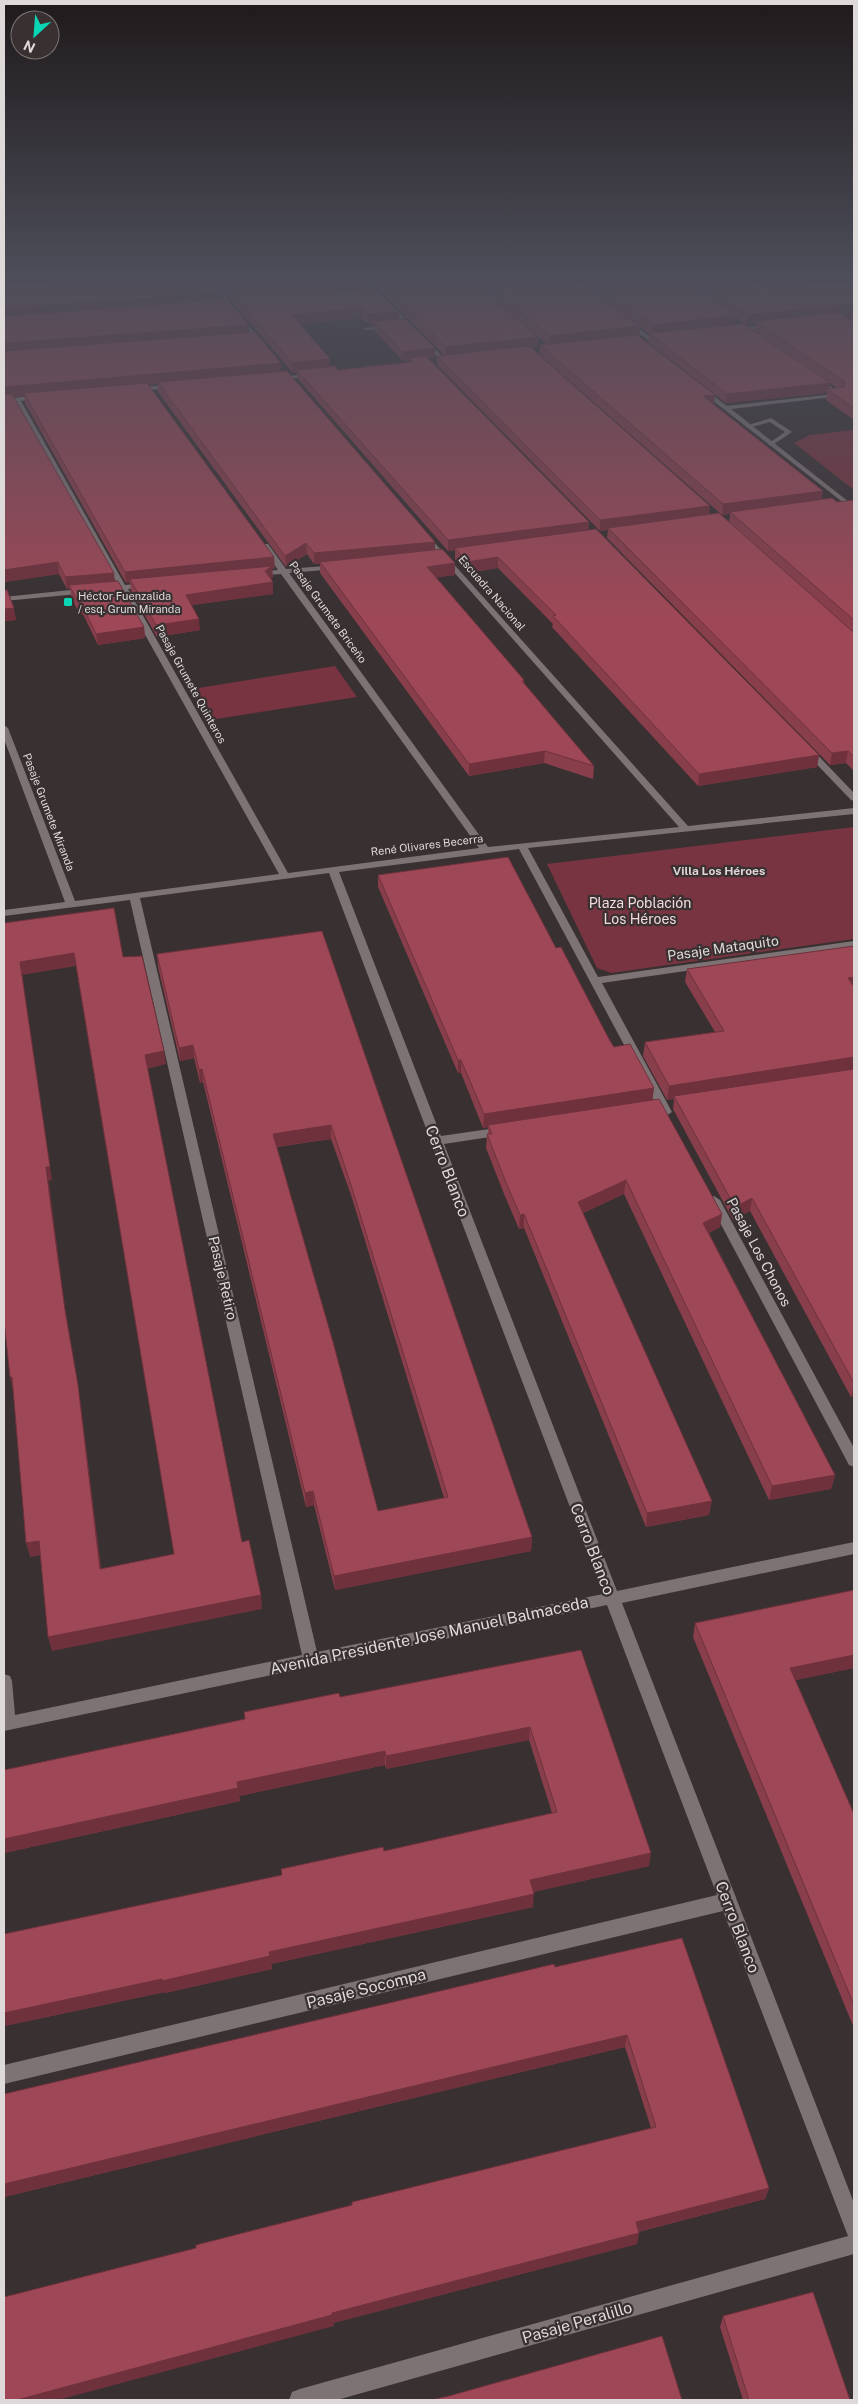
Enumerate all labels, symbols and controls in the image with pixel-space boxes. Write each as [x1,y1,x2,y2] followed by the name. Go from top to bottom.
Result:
[10,10,60,60] north arrow
[21,37,38,56] text: N
[456,553,528,633] street label: Escuadra Nacional
[287,559,369,665] street label: Pasaje Grumete Briceño
[78,590,181,615] place label: Héctor Fuenzalida / esq. Grum Miranda
[62,596,74,608] marker: Héctor Fuenzalida / esq. Grum Miranda
[153,623,229,746] street label: Pasaje Grumete Quinteros
[21,751,77,873] street label: Pasaje Grumete Miranda
[370,832,484,858] street label: René Olivares Becerra
[673,864,765,878] district label: Villa Los Héroes
[589,895,691,927] park label: Plaza Población Los Héroes
[666,932,780,964] street label: Pasaje Mataquito
[421,1123,474,1220] street label: Cerro Blanco
[724,1195,794,1309] street label: Pasaje Los Chonos
[206,1235,240,1321] street label: Pasaje Retiro
[566,1501,619,1598] street label: Cerro Blanco
[268,1592,590,1679] street label: Avenida Presidente Jose Manuel Balmaceda
[711,1879,764,1976] street label: Cerro Blanco
[304,1964,428,2013] street label: Pasaje Socompa
[520,2298,634,2347] street label: Pasaje Peralillo

